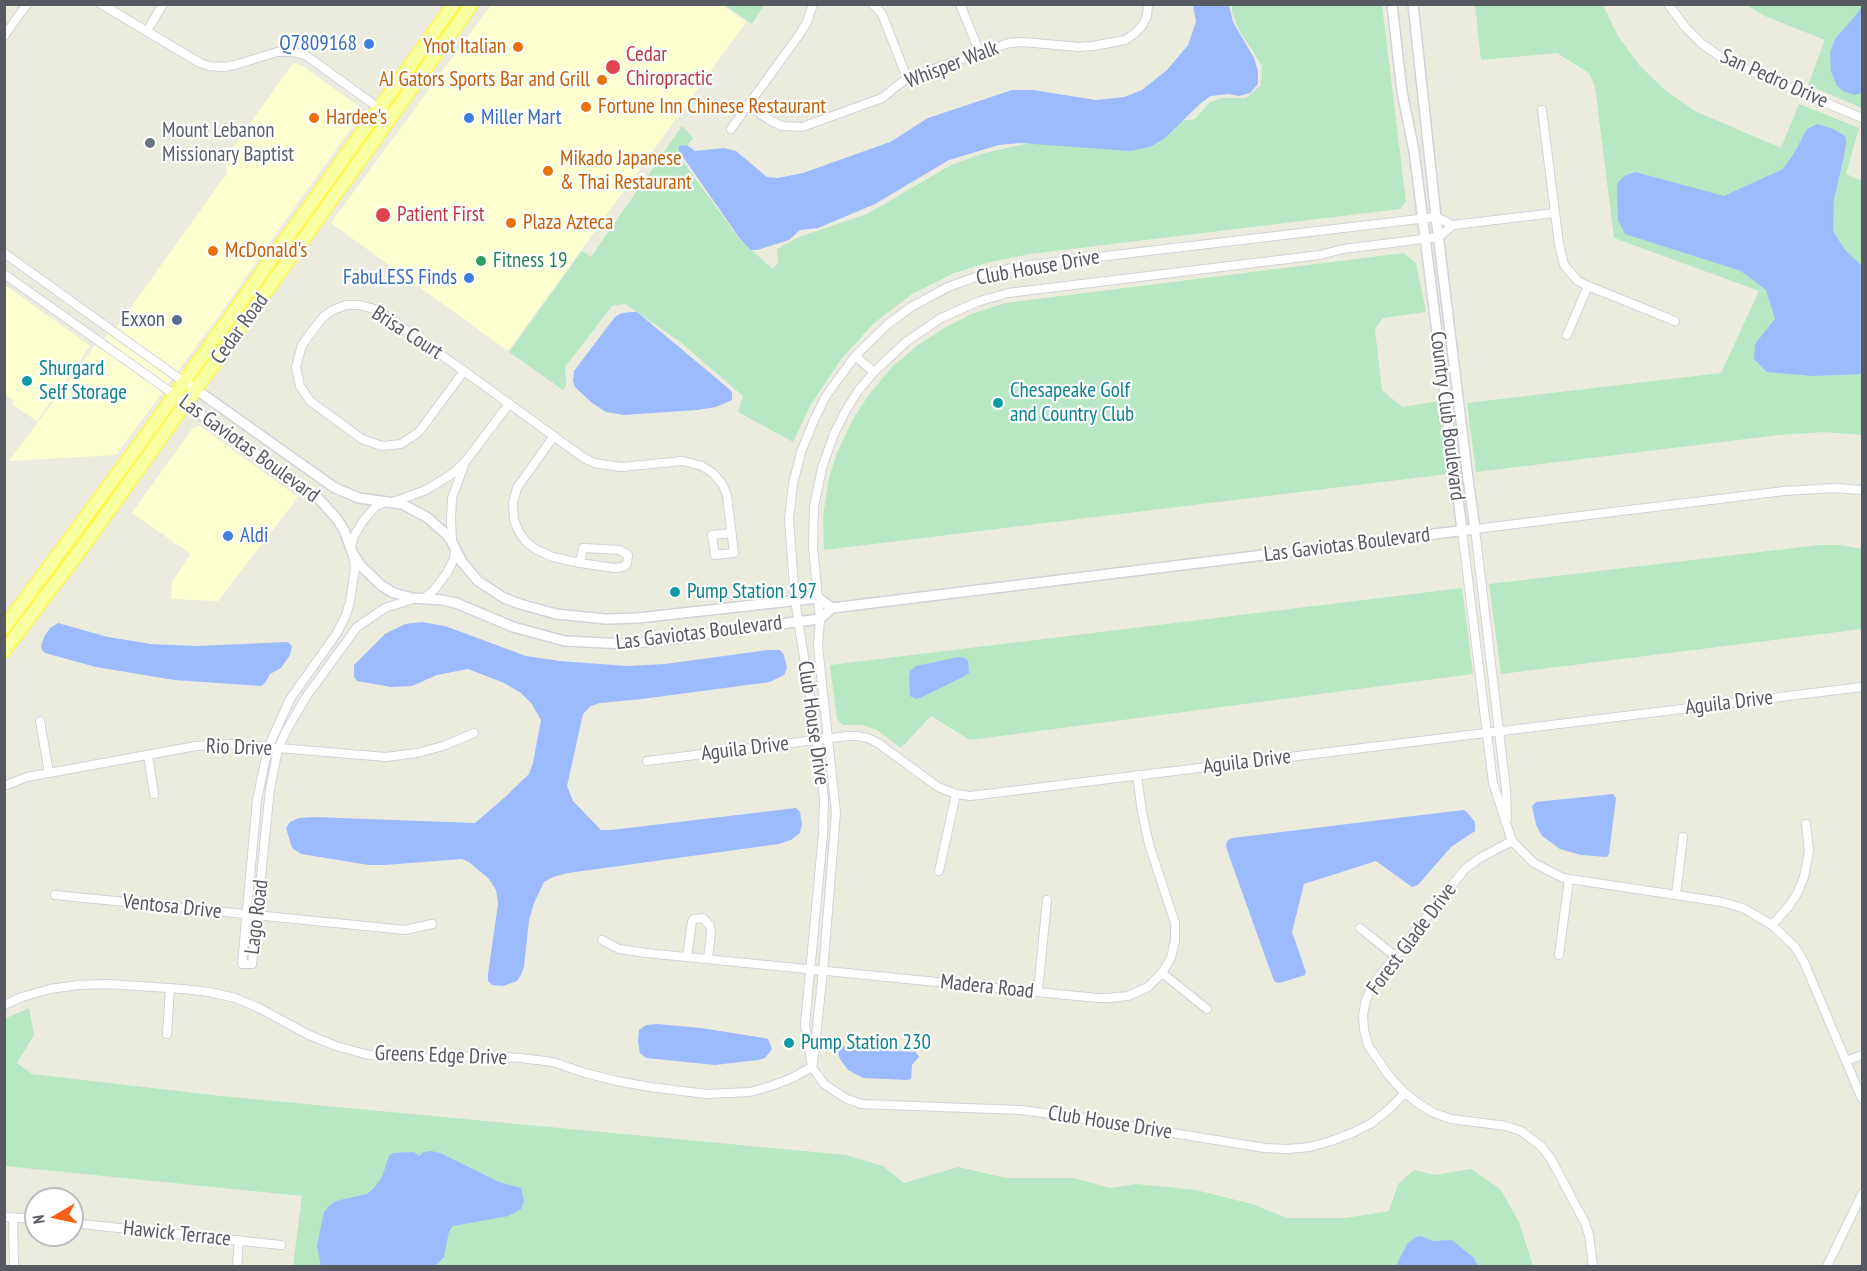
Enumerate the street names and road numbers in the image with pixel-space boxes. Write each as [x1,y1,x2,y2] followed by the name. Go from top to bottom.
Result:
[902,36,1002,94] street label: Whisper Walk
[1716,44,1832,114] street label: San Pedro Drive
[974,245,1102,291] street label: Club House Drive
[206,289,274,369] street label: Cedar Road
[367,301,447,365] street label: Brisa Court
[1424,330,1470,502] street label: Country Club Boulevard
[174,390,324,508] street label: Las Gaviotas Boulevard
[1262,522,1432,568] street label: Las Gaviotas Boulevard
[614,610,784,656] street label: Las Gaviotas Boulevard
[792,659,834,787] street label: Club House Drive
[1684,685,1774,721] street label: Aguila Drive
[700,731,790,767] street label: Aguila Drive
[205,734,273,762] street label: Rio Drive
[1202,744,1292,780] street label: Aguila Drive
[240,878,274,956] street label: Lago Road
[1362,878,1462,1000] street label: Forest Glade Drive
[121,889,223,925] street label: Ventosa Drive
[939,970,1035,1004] street label: Madera Road
[374,1041,508,1071] street label: Greens Edge Drive
[1046,1101,1174,1145] street label: Club House Drive
[122,1216,232,1252] street label: Hawick Terrace

